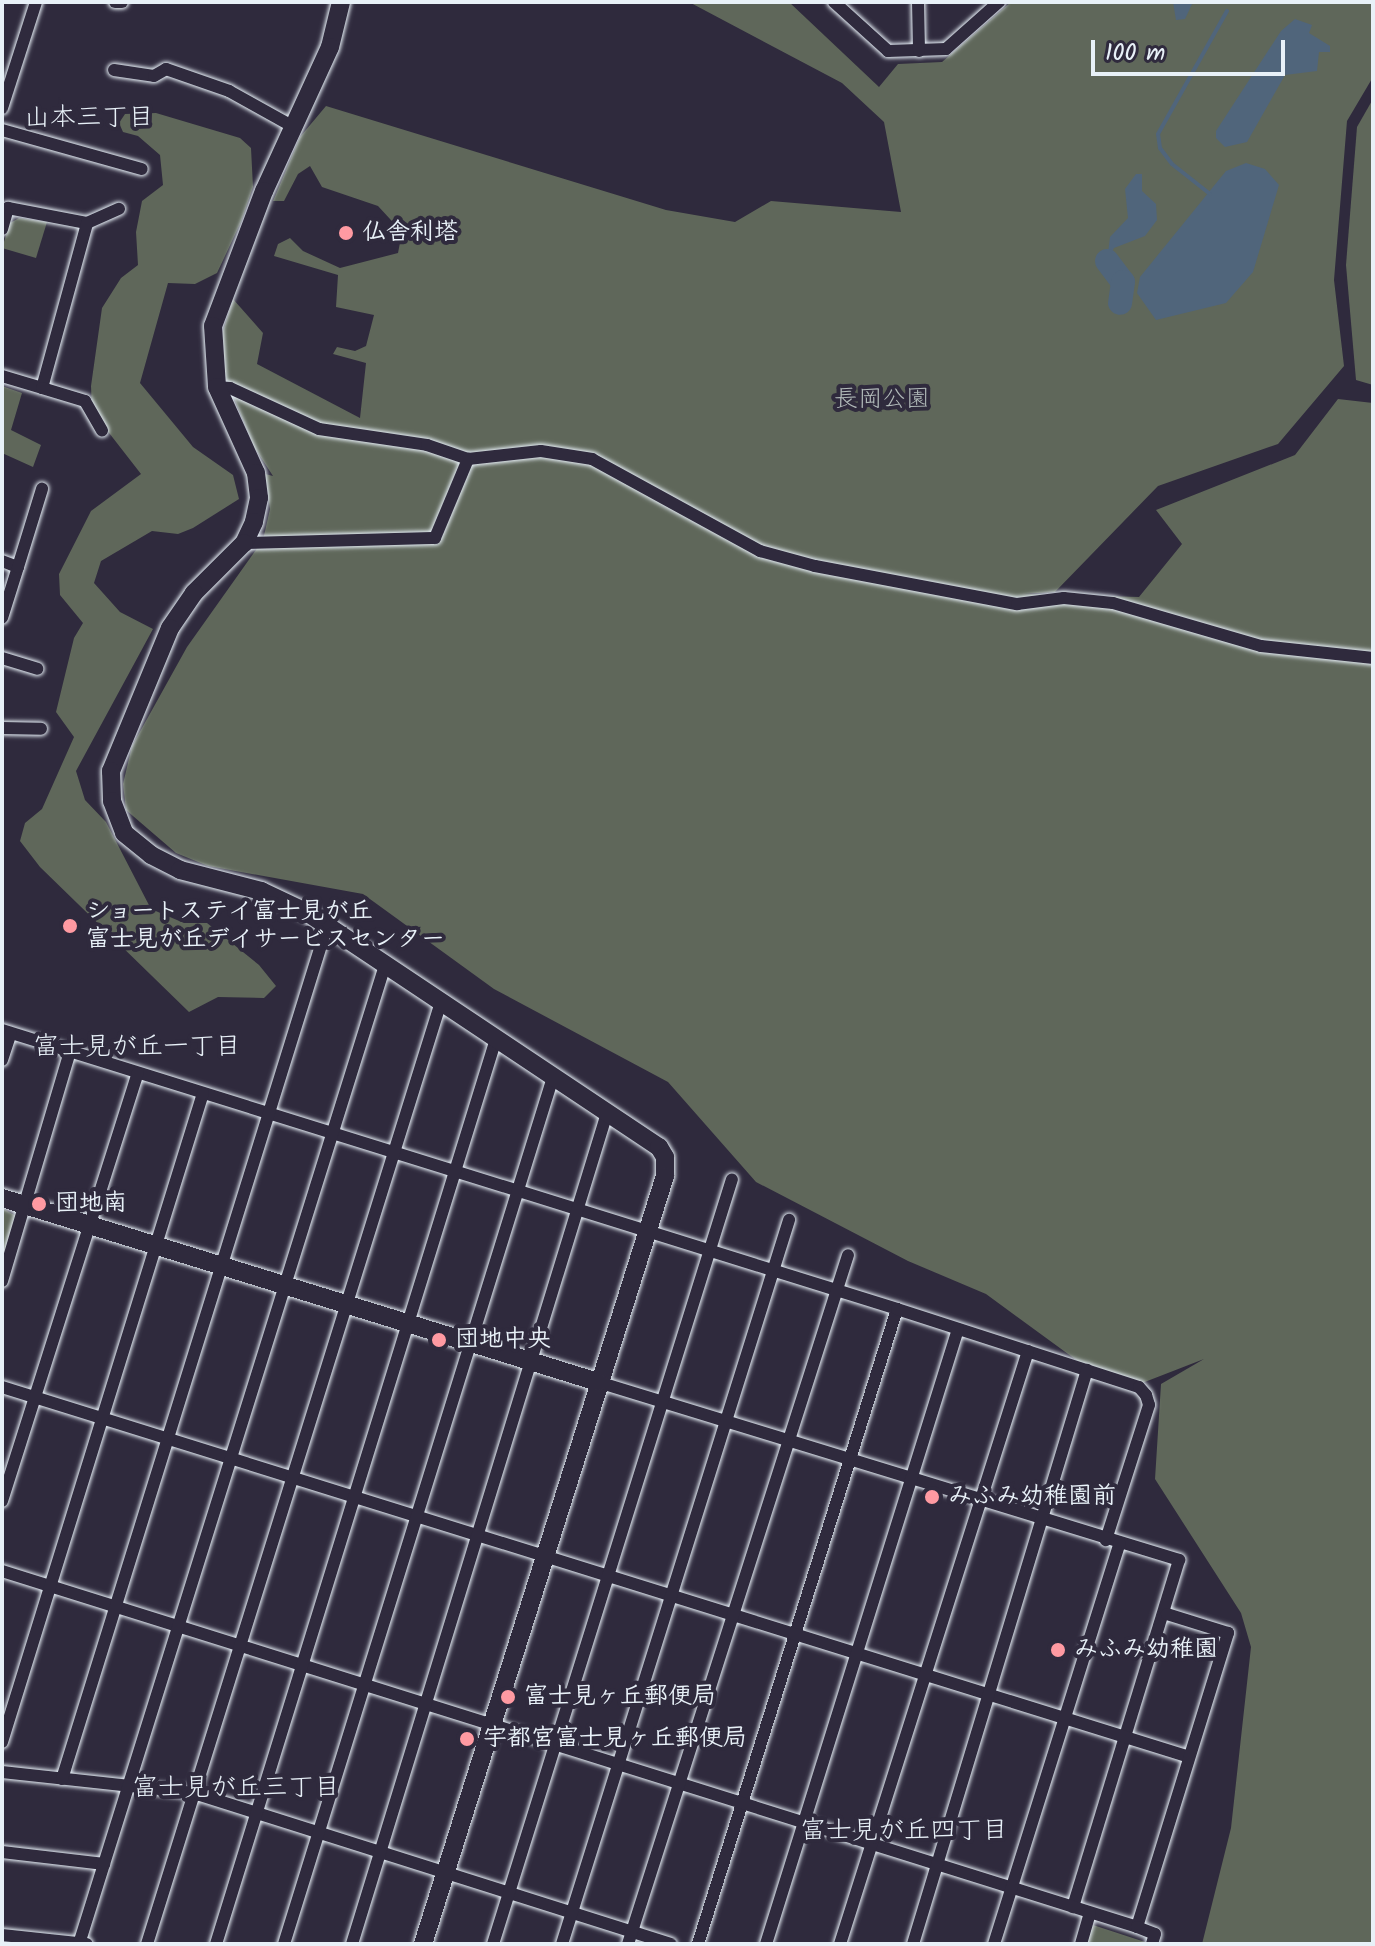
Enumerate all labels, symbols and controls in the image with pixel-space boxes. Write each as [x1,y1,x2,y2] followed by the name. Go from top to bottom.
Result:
[1095,24,1289,74] scale bar
[1105,34,1165,73] text: 100 m
[24,103,154,135] district label: 山本三丁目
[362,219,458,247] place label: 仏舎利塔
[337,224,355,242] marker: 仏舎利塔
[834,386,930,414] park label: 長岡公園
[86,898,446,954] place label: ショートステイ富士見が丘 富士見が丘デイサービスセンター
[61,917,79,935] marker: ショートステイ富士見が丘 富士見が丘デイサービスセンター
[33,1032,241,1064] district label: 富士見が丘一丁目
[55,1190,127,1218] place label: 団地南
[30,1195,48,1213] marker: 団地南
[455,1326,551,1354] place label: 団地中央
[430,1331,448,1349] marker: 団地中央
[948,1483,1116,1511] place label: みふみ幼稚園前
[923,1488,941,1506] marker: みふみ幼稚園前
[1074,1636,1218,1664] place label: みふみ幼稚園
[1049,1641,1067,1659] marker: みふみ幼稚園
[524,1683,716,1711] place label: 富士見ヶ丘郵便局
[499,1688,517,1706] marker: 富士見ヶ丘郵便局
[483,1725,747,1753] place label: 宇都宮富士見ヶ丘郵便局
[458,1730,476,1748] marker: 宇都宮富士見ヶ丘郵便局
[132,1773,340,1805] district label: 富士見が丘三丁目
[800,1816,1008,1848] district label: 富士見が丘四丁目

